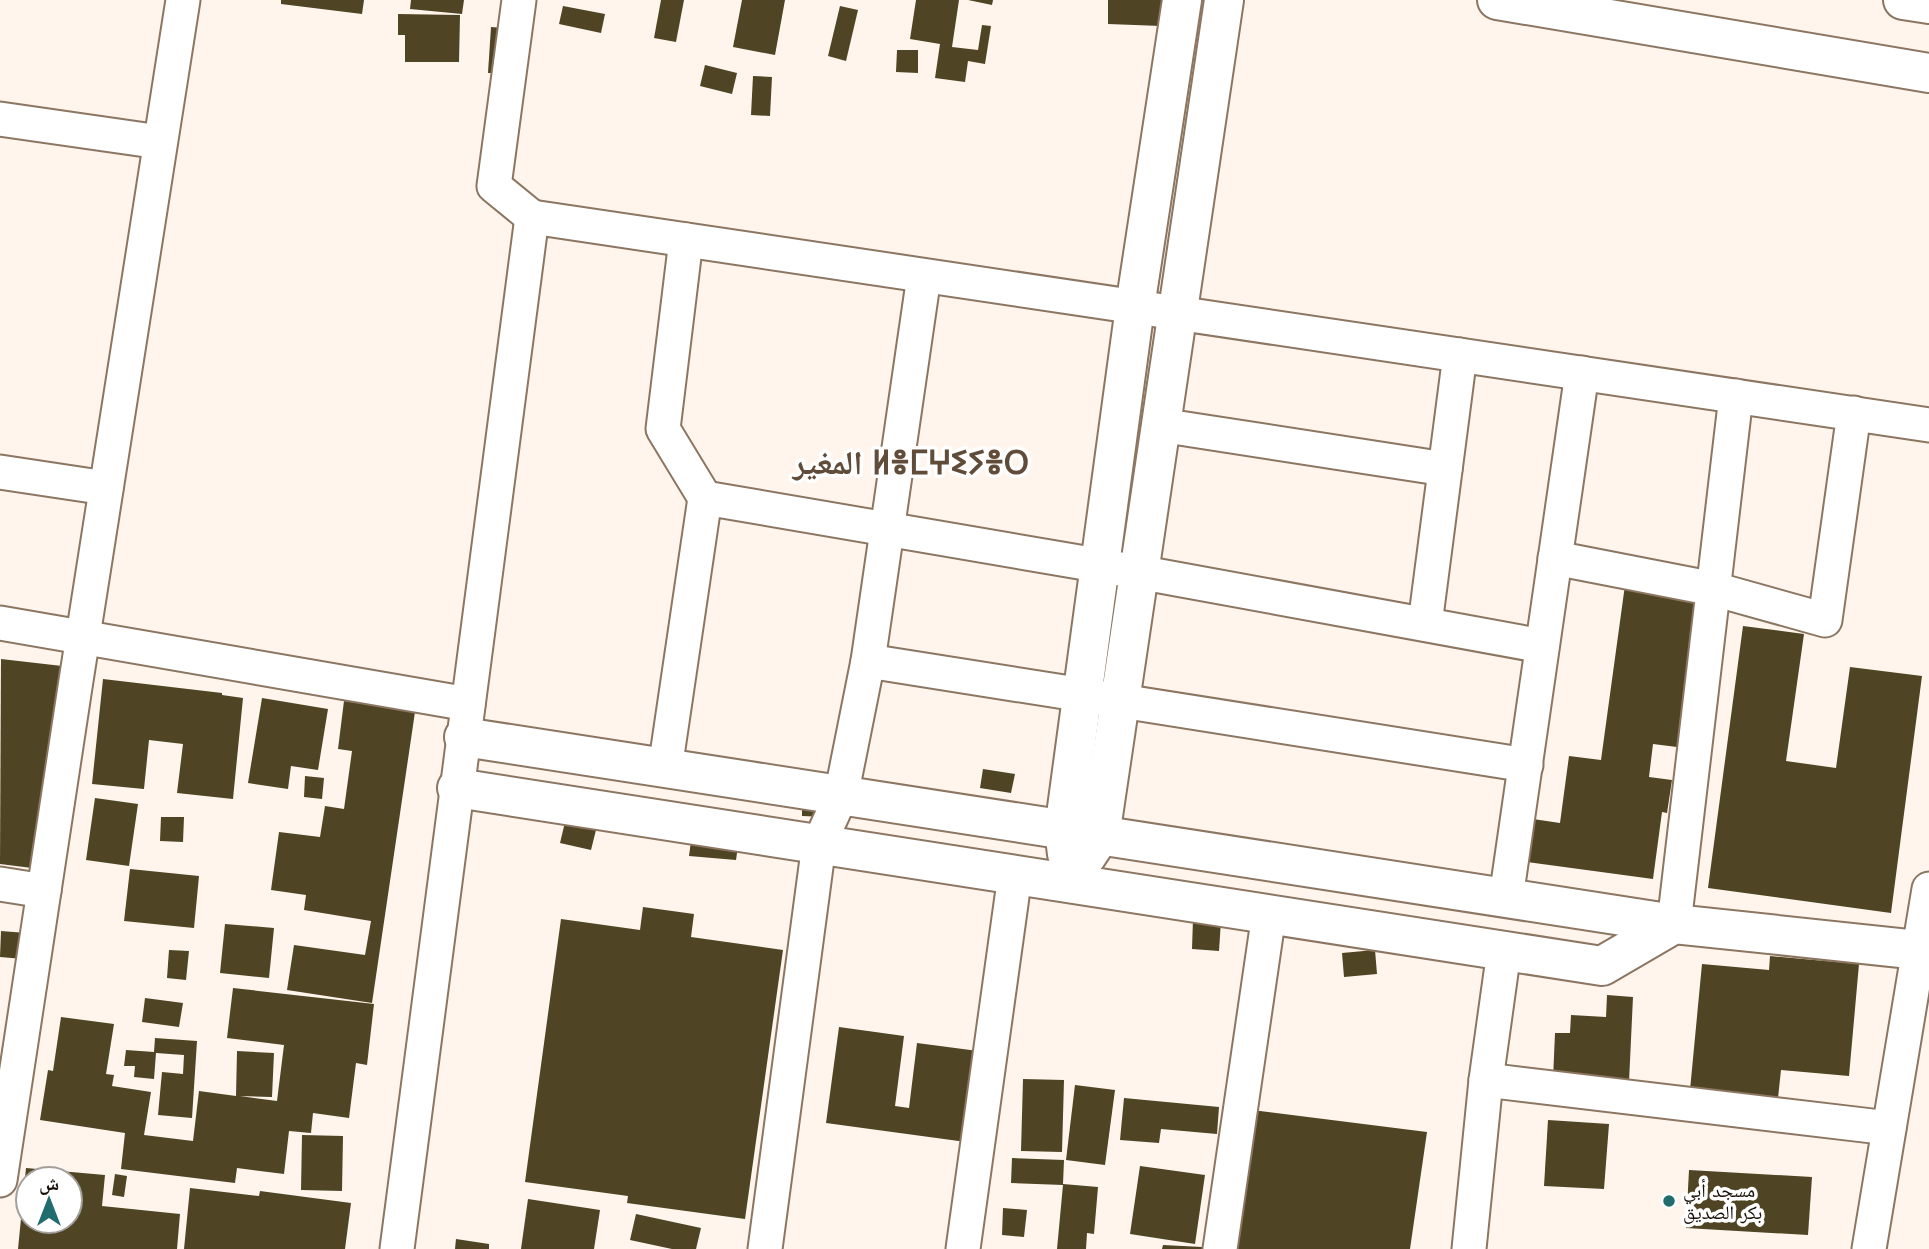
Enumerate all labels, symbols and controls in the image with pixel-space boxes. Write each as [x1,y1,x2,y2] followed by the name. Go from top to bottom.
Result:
[791,443,1029,482] district label: المغير ⵍⴻⵎⵖⵉⵢⴻⵔ
[14,1165,84,1235] north arrow
[39,1172,59,1195] text: ش
[1683,1179,1762,1224] place label: مسجد أبي بكر الصديق
[1661,1193,1677,1209] marker: مسجد أبي بكر الصديق

